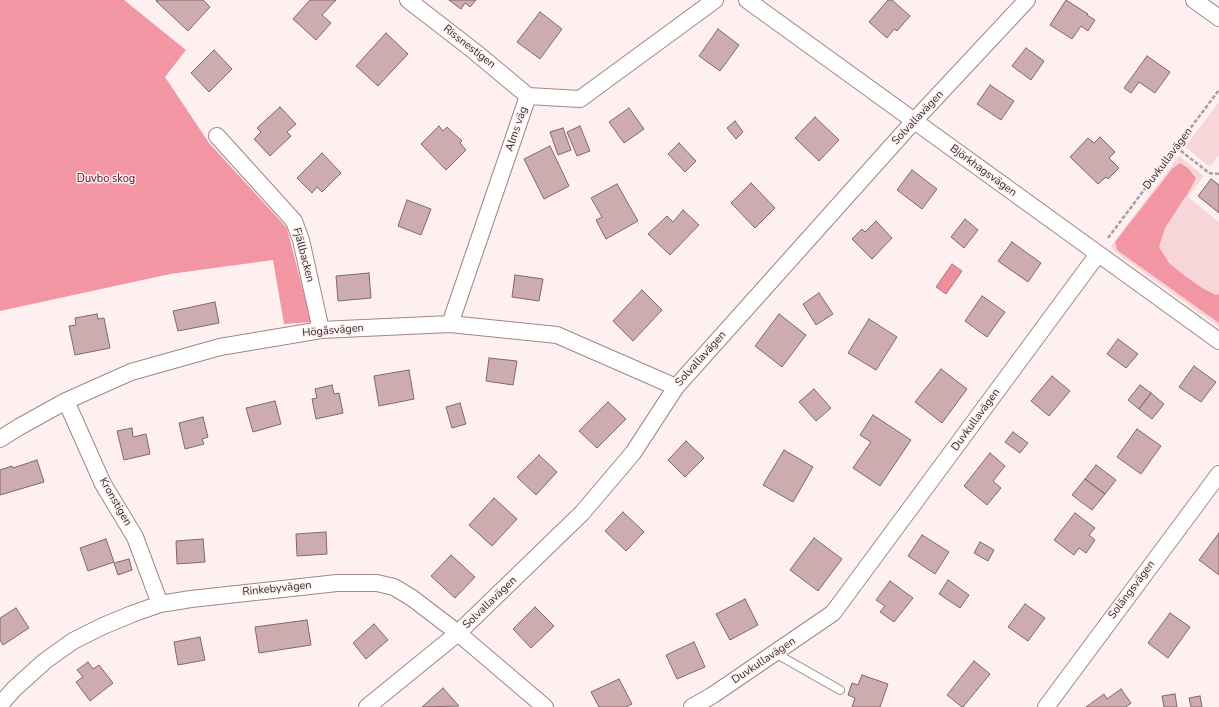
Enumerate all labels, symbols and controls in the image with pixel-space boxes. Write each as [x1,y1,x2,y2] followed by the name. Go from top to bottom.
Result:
[440,22,498,72] street label: Rissnestigen
[889,88,947,148] street label: Solvallavägen
[503,105,531,153] street label: Alms väg
[1140,126,1196,192] street label: Duvkullavägen
[947,142,1019,200] street label: Björkhagsvägen
[77,172,135,186] park label: Duvbo skog
[289,226,317,284] street label: Fjällbacken
[302,322,364,340] street label: Högåsvägen
[673,329,729,389] street label: Solvallavägen
[949,386,1003,454] street label: Duvkullavägen
[96,476,134,528] street label: Kronstigen
[1106,558,1158,622] street label: Solängsvägen
[460,574,520,632] street label: Solvallavägen
[242,579,312,599] street label: Rinkebyvägen
[730,635,798,687] street label: Duvkullavägen

